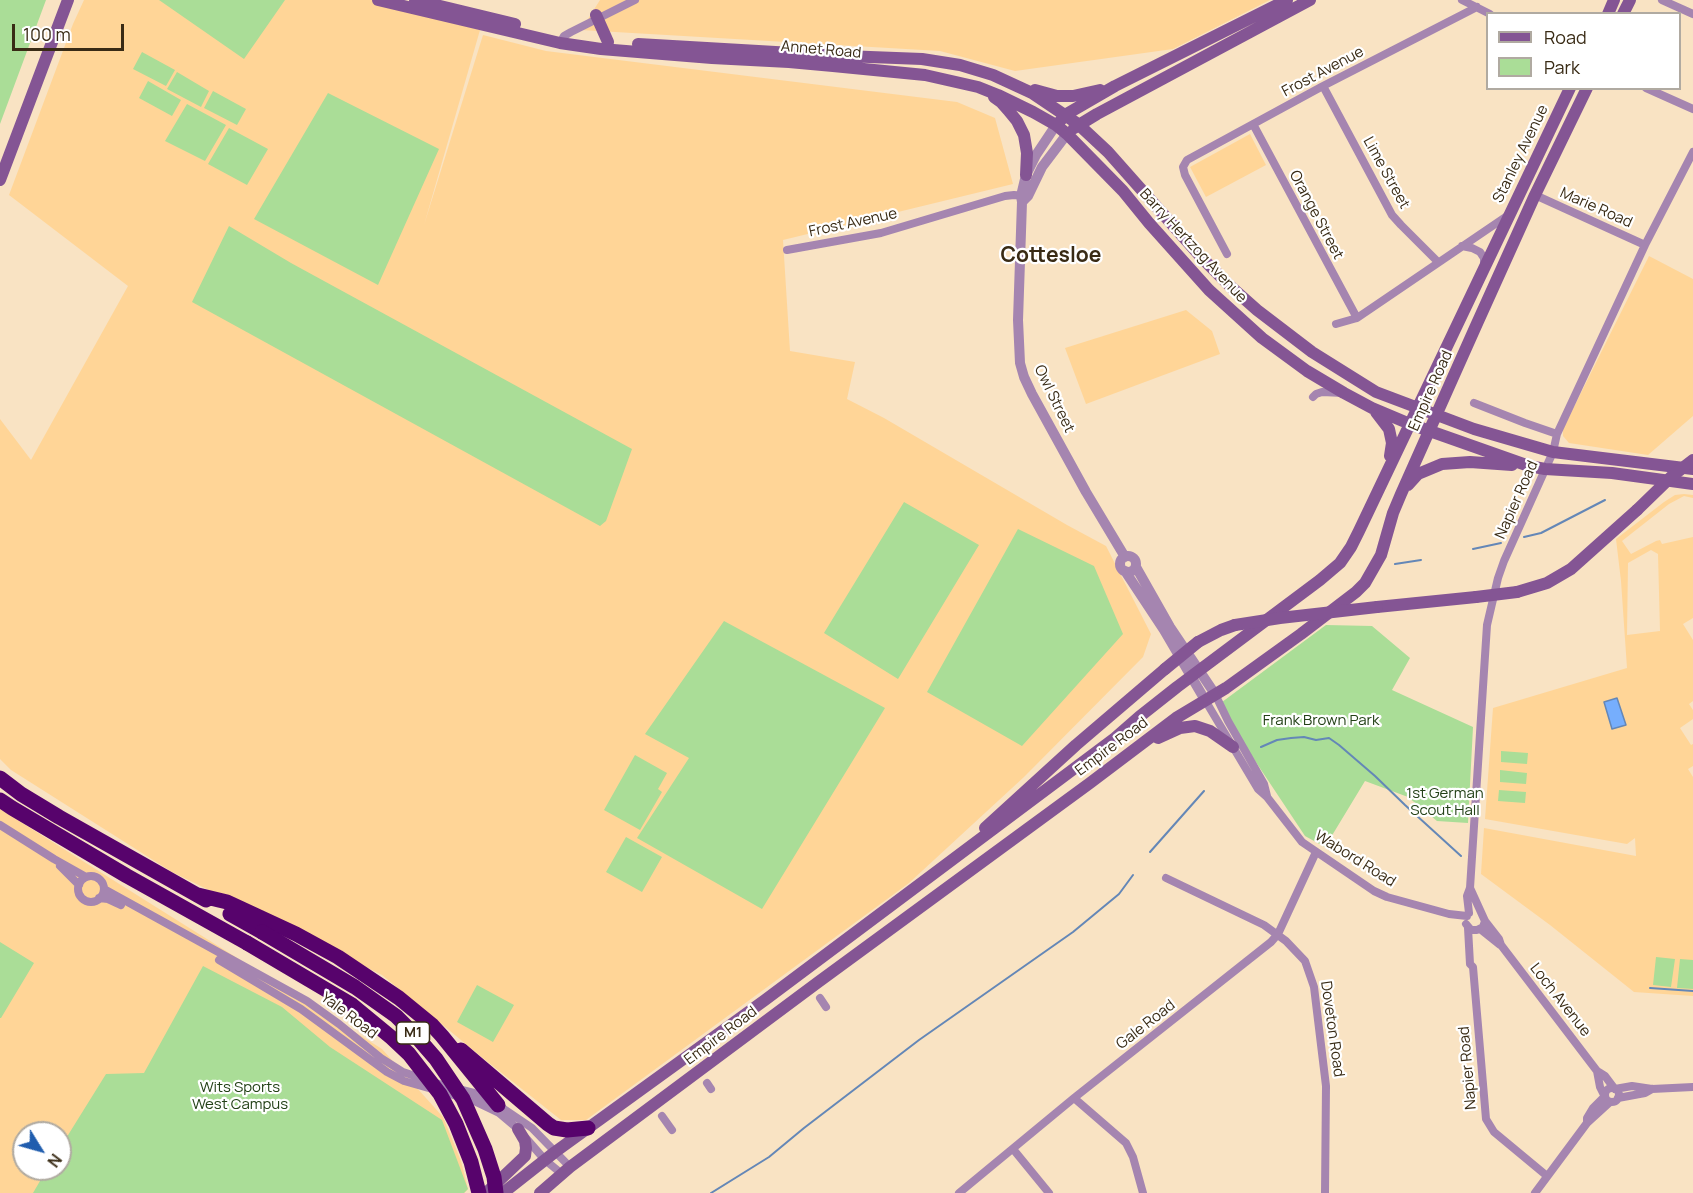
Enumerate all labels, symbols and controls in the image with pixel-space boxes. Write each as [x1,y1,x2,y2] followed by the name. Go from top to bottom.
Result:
[15,12,128,50] scale bar
[1486,12,1681,90] legend
[23,22,71,46] text: 100 m
[1544,25,1587,49] text: Road
[780,38,862,62] street label: Annet Road
[1279,43,1367,101] street label: Frost Avenue
[1544,55,1580,79] text: Park
[1489,102,1553,206] street label: Stanley Avenue
[1359,134,1413,212] street label: Lime Street
[1285,168,1347,262] street label: Orange Street
[1557,184,1635,232] street label: Marie Road
[1136,185,1250,307] street label: Barry Hertzog Avenue
[807,205,899,241] street label: Frost Avenue
[1001,243,1101,269] district label: Cottesloe
[1405,348,1457,434] street label: Empire Road
[1030,362,1078,436] street label: Owl Street
[1492,458,1542,542] street label: Napier Road
[1263,712,1379,730] park label: Frank Brown Park
[1072,714,1152,780] street label: Empire Road
[1406,785,1484,820] park label: 1st German Scout Hall
[1311,827,1399,891] street label: Wabord Road
[1526,960,1594,1040] street label: Loch Avenue
[1316,980,1348,1078] street label: Doveton Road
[317,989,381,1043] street label: Yale Road
[1113,996,1179,1054] street label: Gale Road
[681,1003,761,1069] street label: Empire Road
[396,1022,430,1044] road number: M1
[1455,1026,1481,1110] street label: Napier Road
[192,1079,288,1114] park label: Wits Sports West Campus
[12,1121,72,1181] north arrow
[43,1149,67,1172] text: N

